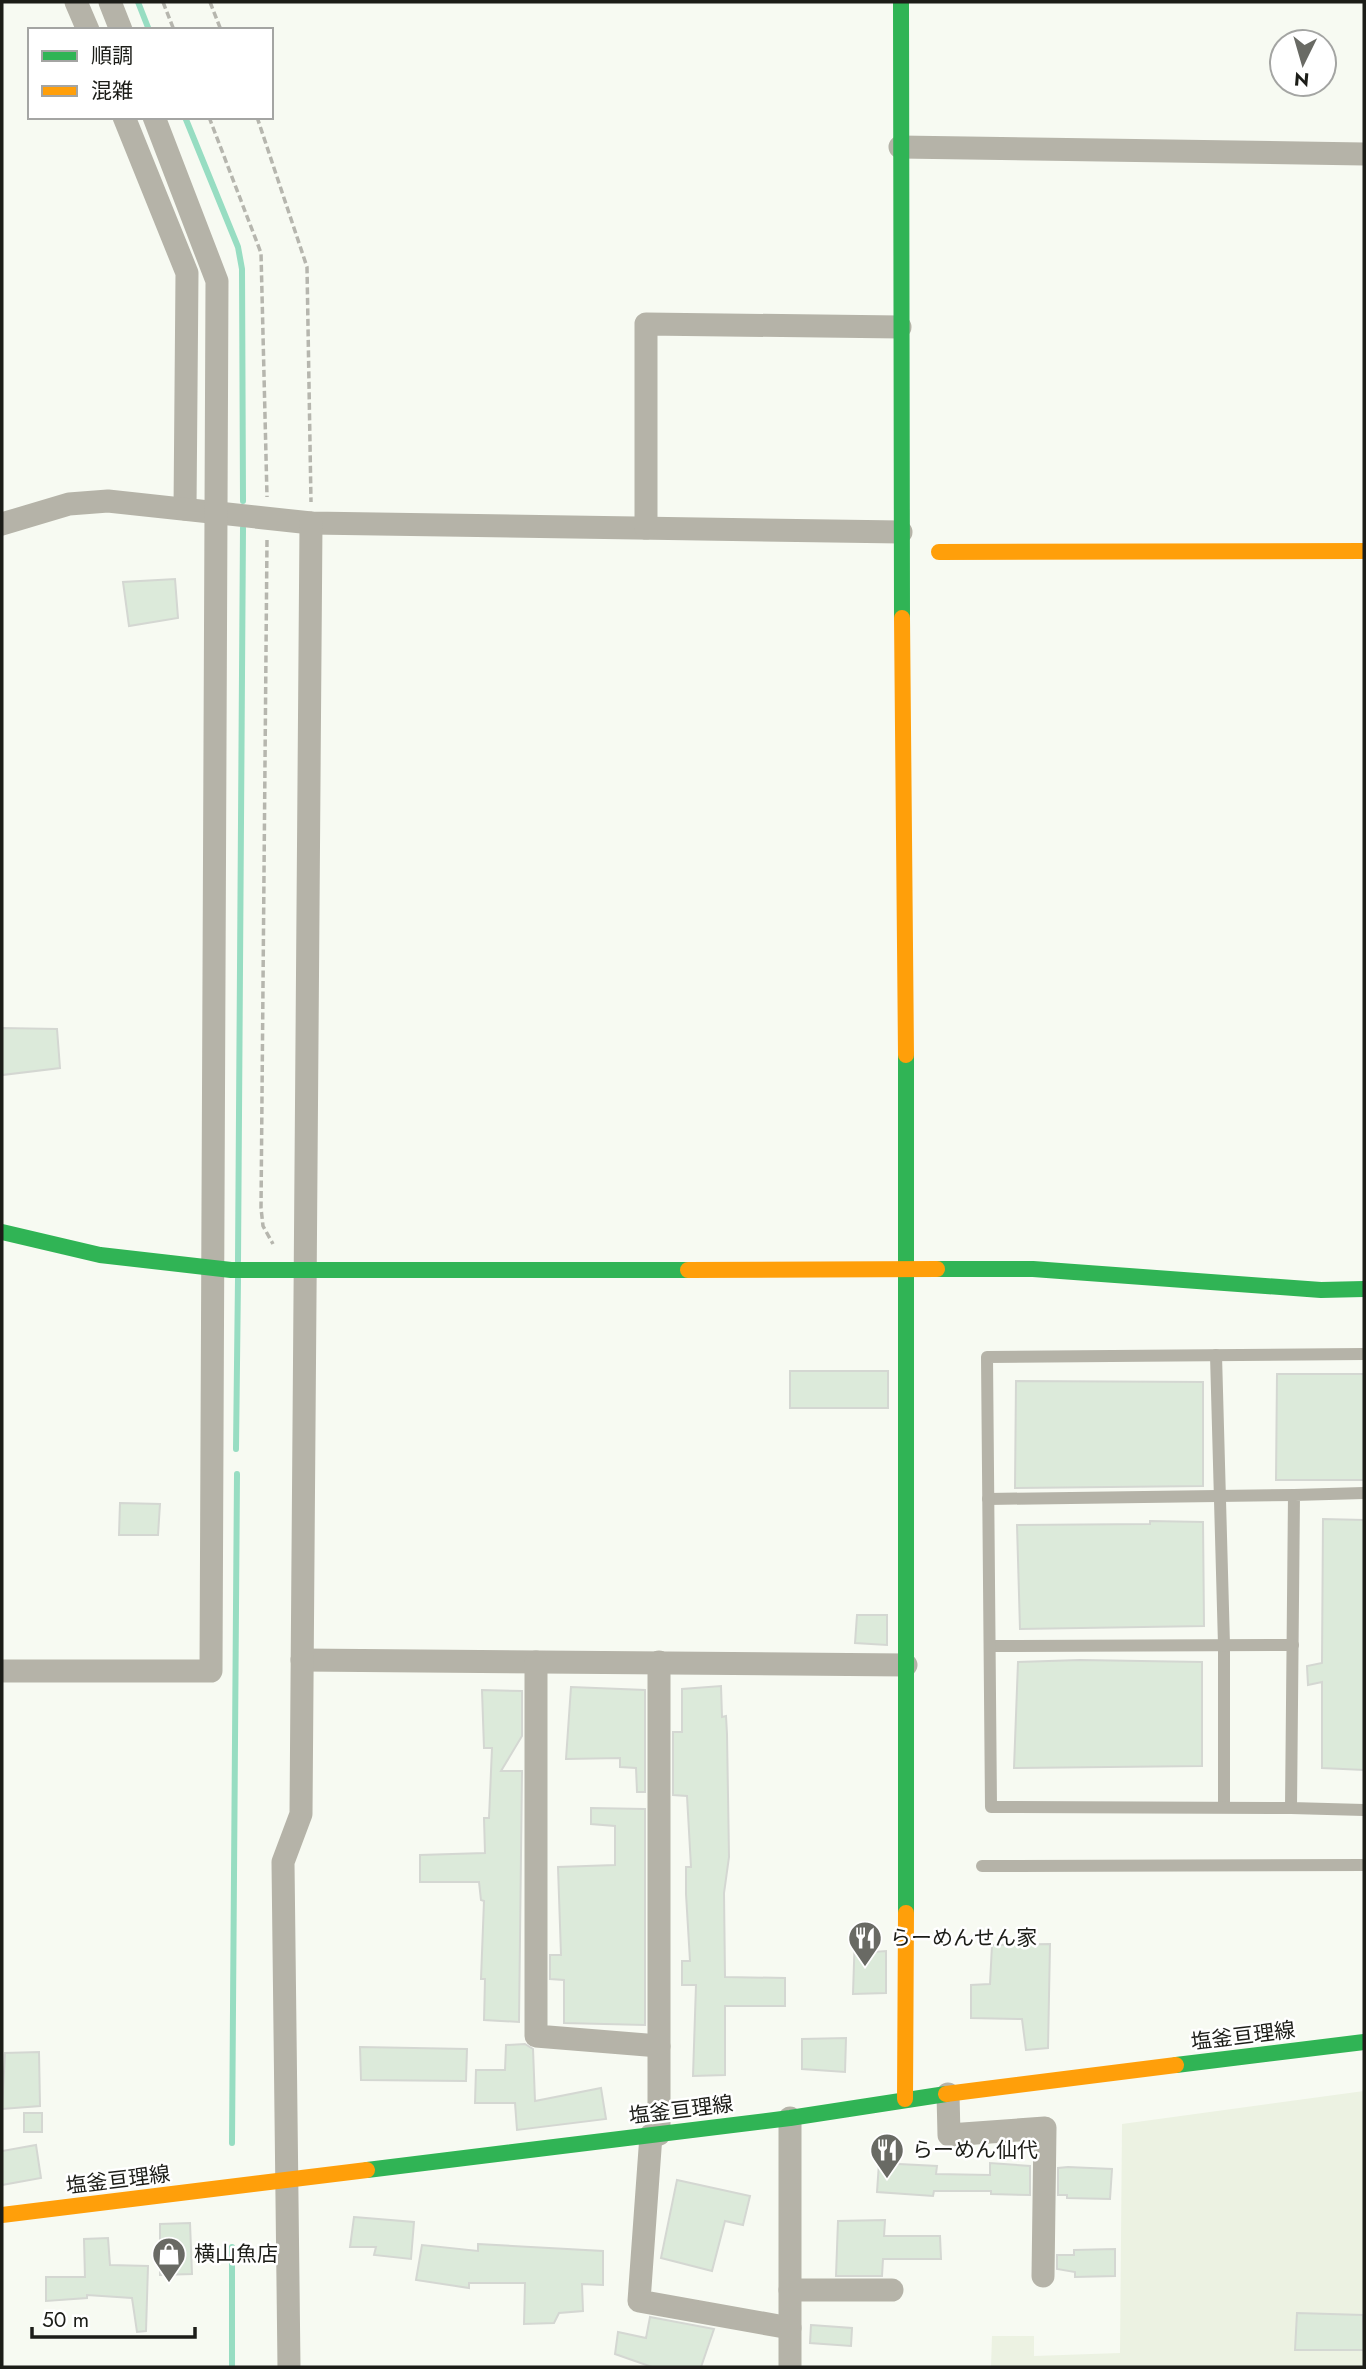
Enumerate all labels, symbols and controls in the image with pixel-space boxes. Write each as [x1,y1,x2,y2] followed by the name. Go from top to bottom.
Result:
[28,28,273,119] legend
[1268,28,1338,98] north arrow
[91,41,133,71] text: 順調
[1293,65,1310,94] text: N
[91,76,133,106] text: 混雑
[846,1919,884,1968] restaurant icon: らーめんせん家
[890,1923,1037,1953] place label: らーめんせん家
[1189,2015,1297,2057] street label: 塩釜亘理線
[627,2089,735,2131] street label: 塩釜亘理線
[868,2131,906,2180] restaurant icon: らーめん仙代
[912,2135,1038,2165] place label: らーめん仙代
[64,2159,172,2201] street label: 塩釜亘理線
[150,2235,188,2284] shop icon: 横山魚店
[194,2239,278,2269] place label: 横山魚店
[32,2296,194,2340] scale bar
[42,2305,89,2335] text: 50 m

